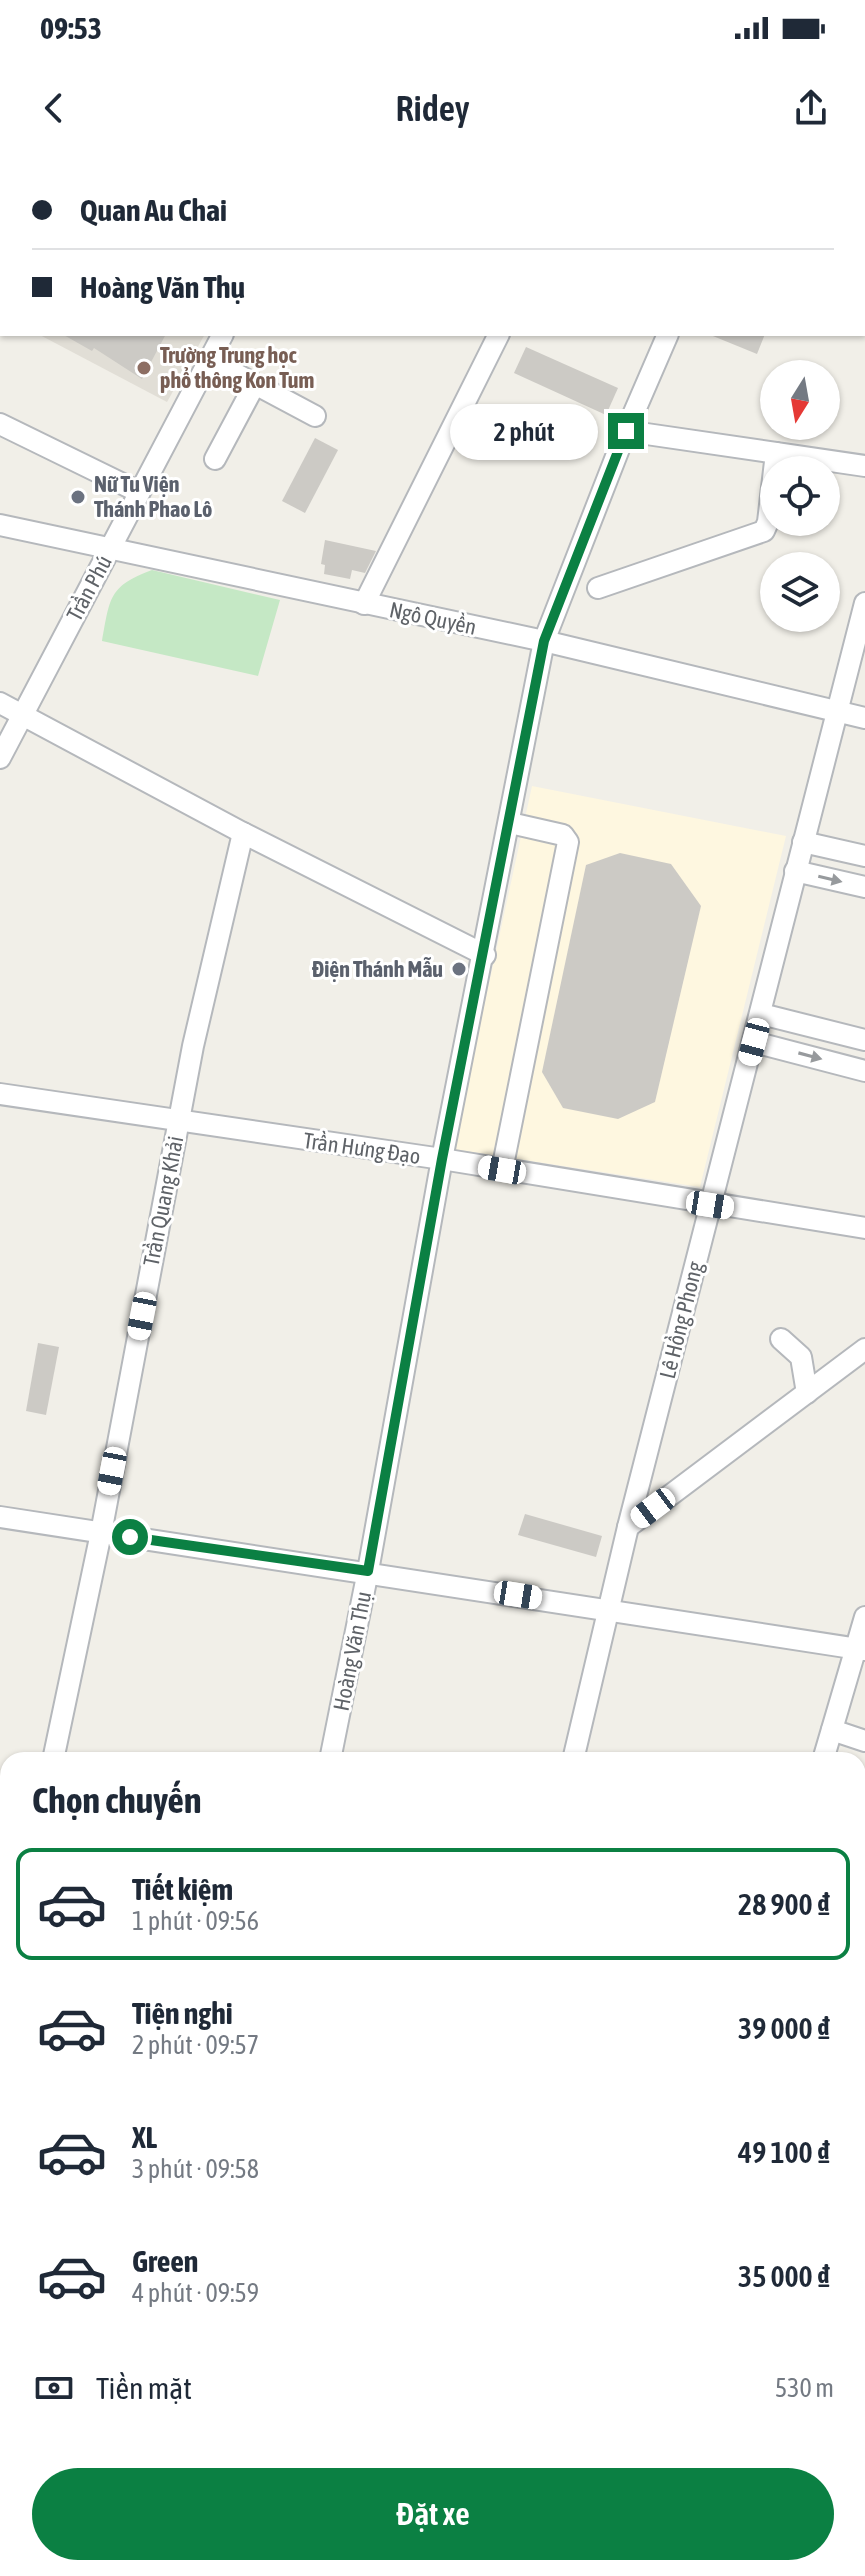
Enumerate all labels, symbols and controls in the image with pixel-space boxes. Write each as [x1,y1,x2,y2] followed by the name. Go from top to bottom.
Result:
[40,11,102,45] text: 09:53
[32,86,76,130] icon: back
[789,86,833,130] icon: share
[395,87,470,129] text: Ridey
[80,193,227,227] text: Quan Au Chai
[80,270,245,304] text: Hoàng Văn Thụ
[160,342,314,393] place label: Trường Trung học phổ thông Kon Tum
[135,359,153,377] marker: Trường Trung học phổ thông Kon Tum
[760,360,840,440] north arrow
[760,360,840,632] map controls
[450,403,598,459] callout: 2 phút
[608,413,644,449] route end
[494,417,554,447] text: 2 phút
[760,456,840,536] button: locate
[94,471,212,522] place label: Nữ Tu Viện Thánh Phao Lô
[69,488,87,506] marker: Nữ Tu Viện Thánh Phao Lô
[61,551,117,625] street label: Trần Phú
[760,552,840,632] button: layers
[387,596,479,640] street label: Ngô Quyền
[818,873,843,886] one-way arrow
[312,956,443,982] place label: Điện Thánh Mẫu
[450,960,468,978] marker: Điện Thánh Mẫu
[736,1016,772,1068] car
[797,1051,822,1063] one-way arrow
[302,1127,422,1169] street label: Trần Hưng Đạo
[138,1134,188,1268] street label: Trần Quang Khải
[476,1154,528,1186] car
[684,1189,736,1221] car
[654,1258,708,1381] street label: Lê Hồng Phong
[126,1290,158,1342] car
[96,1445,128,1497] car
[627,1484,679,1532] car
[112,1519,148,1555] route start
[492,1579,544,1611] car
[328,1589,376,1713] street label: Hoàng Văn Thụ
[32,1779,201,1821] text: Chọn chuyến
[36,1868,108,1940] icon: car
[132,1872,233,1906] text: Tiết kiệm
[738,1887,830,1921] text: 28 900 ₫
[132,1906,259,1936] text: 1 phút · 09:56
[36,1992,108,2064] icon: car
[132,1996,233,2030] text: Tiện nghi
[738,2011,830,2045] text: 39 000 ₫
[132,2030,259,2060] text: 2 phút · 09:57
[36,2116,108,2188] icon: car
[132,2120,157,2154] text: XL
[738,2135,830,2169] text: 49 100 ₫
[132,2154,259,2184] text: 3 phút · 09:58
[36,2240,108,2312] icon: car
[132,2244,198,2278] text: Green
[738,2259,830,2293] text: 35 000 ₫
[132,2278,259,2308] text: 4 phút · 09:59
[32,2366,76,2410] icon: cash
[96,2371,192,2405] text: Tiền mặt
[775,2373,834,2403] text: 530 m
[32,2468,834,2560] button: Đặt xe

